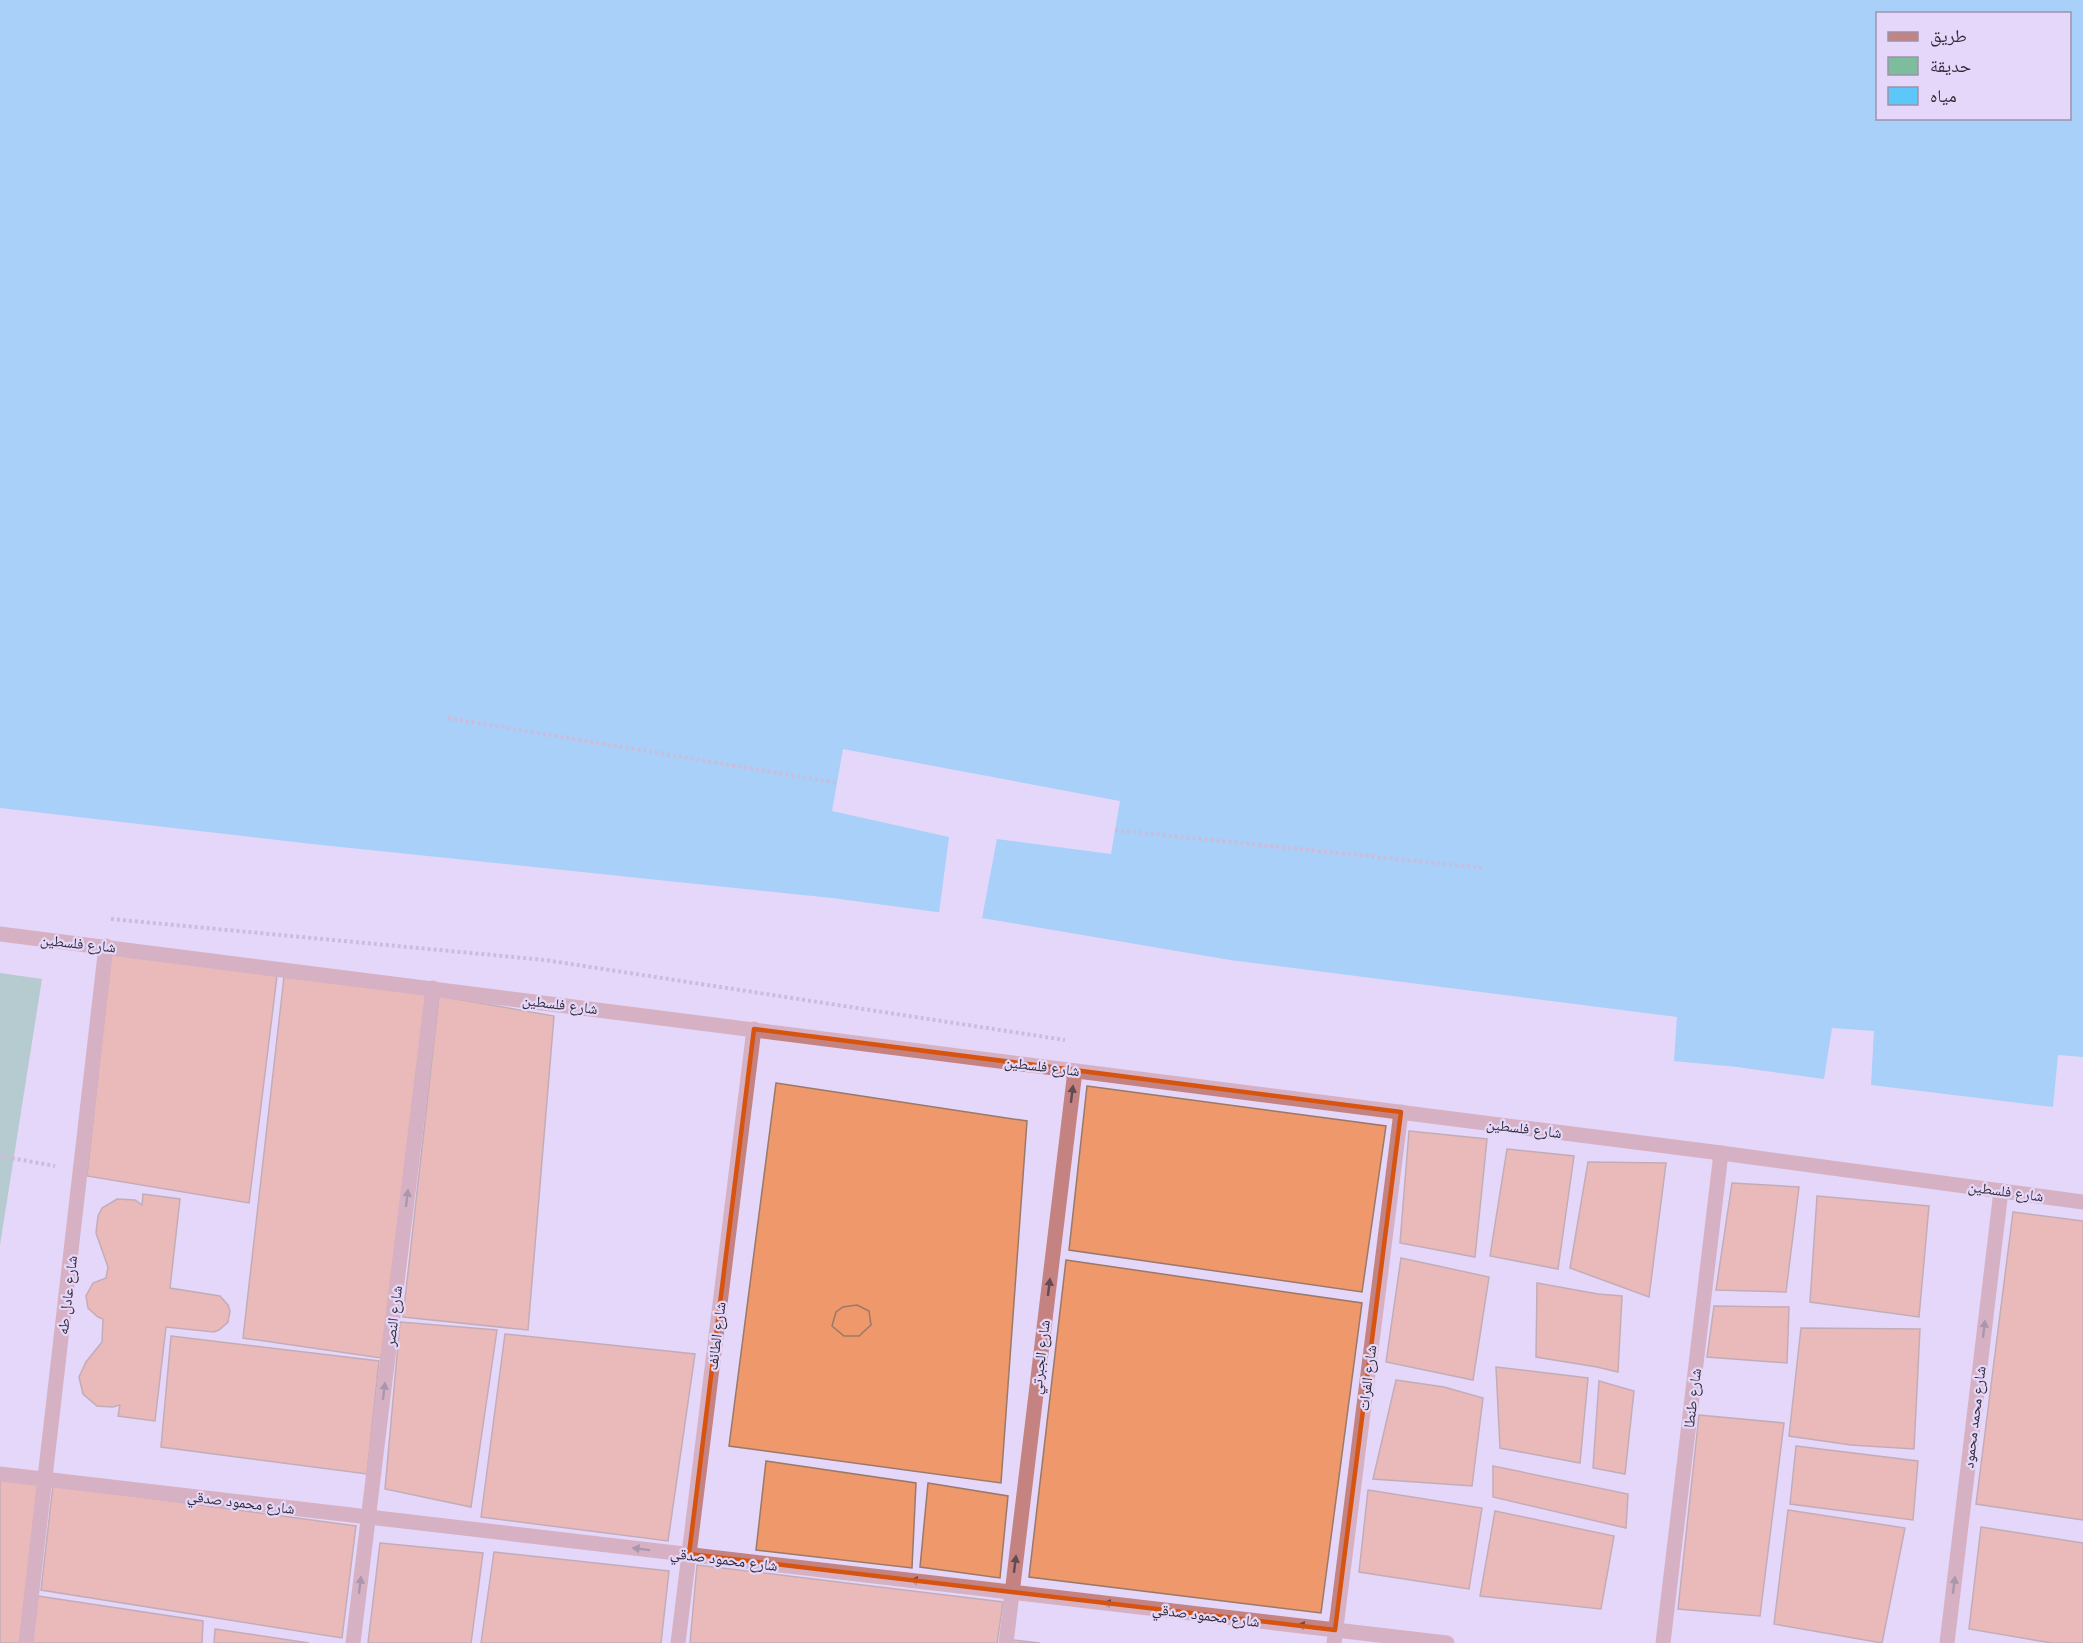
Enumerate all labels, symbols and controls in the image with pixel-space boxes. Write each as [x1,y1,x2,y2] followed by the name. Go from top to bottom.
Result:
[1876,12,2071,120] legend
[1930,25,1967,47] text: طريق
[1930,55,1971,77] text: حديقة
[1930,85,1957,107] text: مياه
[39,930,117,957] street label: شارع فلسطين
[521,990,599,1019] street label: شارع فلسطين
[1003,1052,1081,1081] street label: شارع فلسطين
[1068,1084,1077,1103] one-way arrow
[1485,1114,1563,1143] street label: شارع فلسطين
[1967,1176,2045,1207] street label: شارع فلسطين
[402,1188,412,1207] one-way arrow
[53,1254,82,1336] street label: شارع عادل طه
[1044,1278,1054,1297] one-way arrow
[380,1284,407,1349] street label: شارع النصر
[702,1301,731,1371] street label: شارع الطائف
[1026,1318,1057,1396] street label: شارع الجبرتي
[1980,1319,1989,1338] one-way arrow
[1354,1344,1381,1412] street label: شارع الفرات
[1958,1365,1991,1469] street label: شارع محمد محمود
[1679,1367,1706,1429] street label: شارع طنطا
[379,1382,388,1401] one-way arrow
[186,1486,296,1521] street label: شارع محمود صدقي
[669,1543,779,1578] street label: شارع محمود صدقي
[632,1544,651,1554] one-way arrow
[1010,1555,1020,1574] one-way arrow
[356,1575,365,1594] one-way arrow
[1949,1575,1959,1594] one-way arrow
[909,1576,928,1586] one-way arrow
[1103,1599,1122,1609] one-way arrow
[1151,1599,1261,1634] street label: شارع محمود صدقي
[1296,1622,1315,1631] one-way arrow

